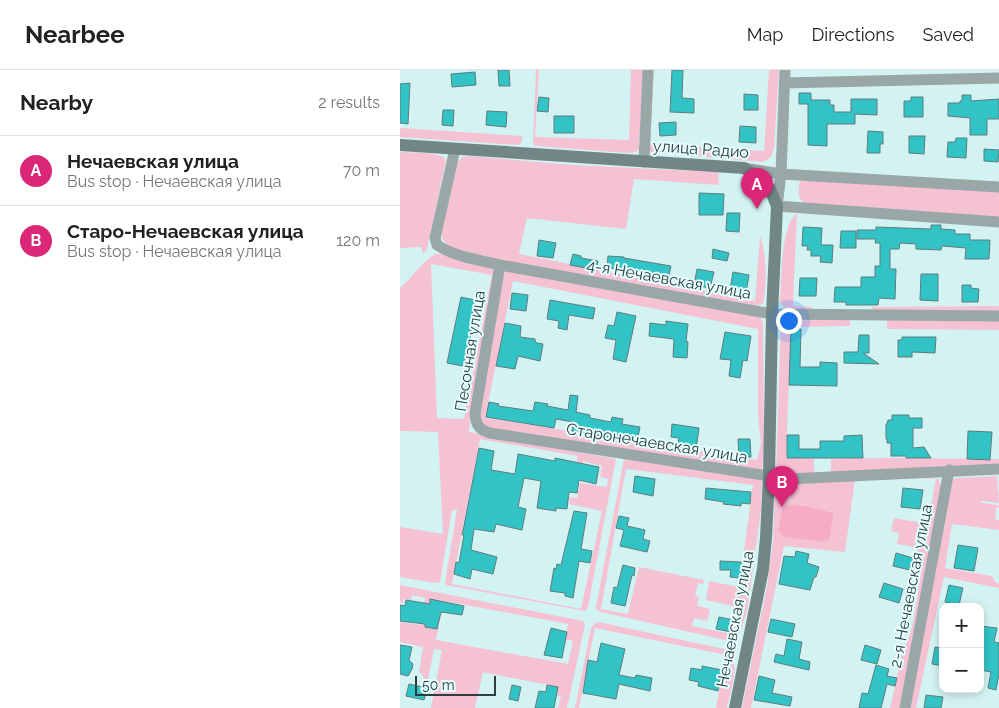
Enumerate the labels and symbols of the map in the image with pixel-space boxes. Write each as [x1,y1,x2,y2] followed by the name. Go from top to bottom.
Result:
[652,136,750,162] street label: улица Радио
[741,168,773,209] pin: A
[585,255,753,303] street label: 4-я Нечаевская улица
[451,289,489,413] street label: Песочная улица
[776,308,802,334] your location
[565,419,749,467] street label: Старонечаевская улица
[766,466,798,507] pin: B
[886,502,936,670] street label: 2-я Нечаевская улица
[712,549,758,689] street label: Нечаевская улица
[415,673,496,696] scale bar

